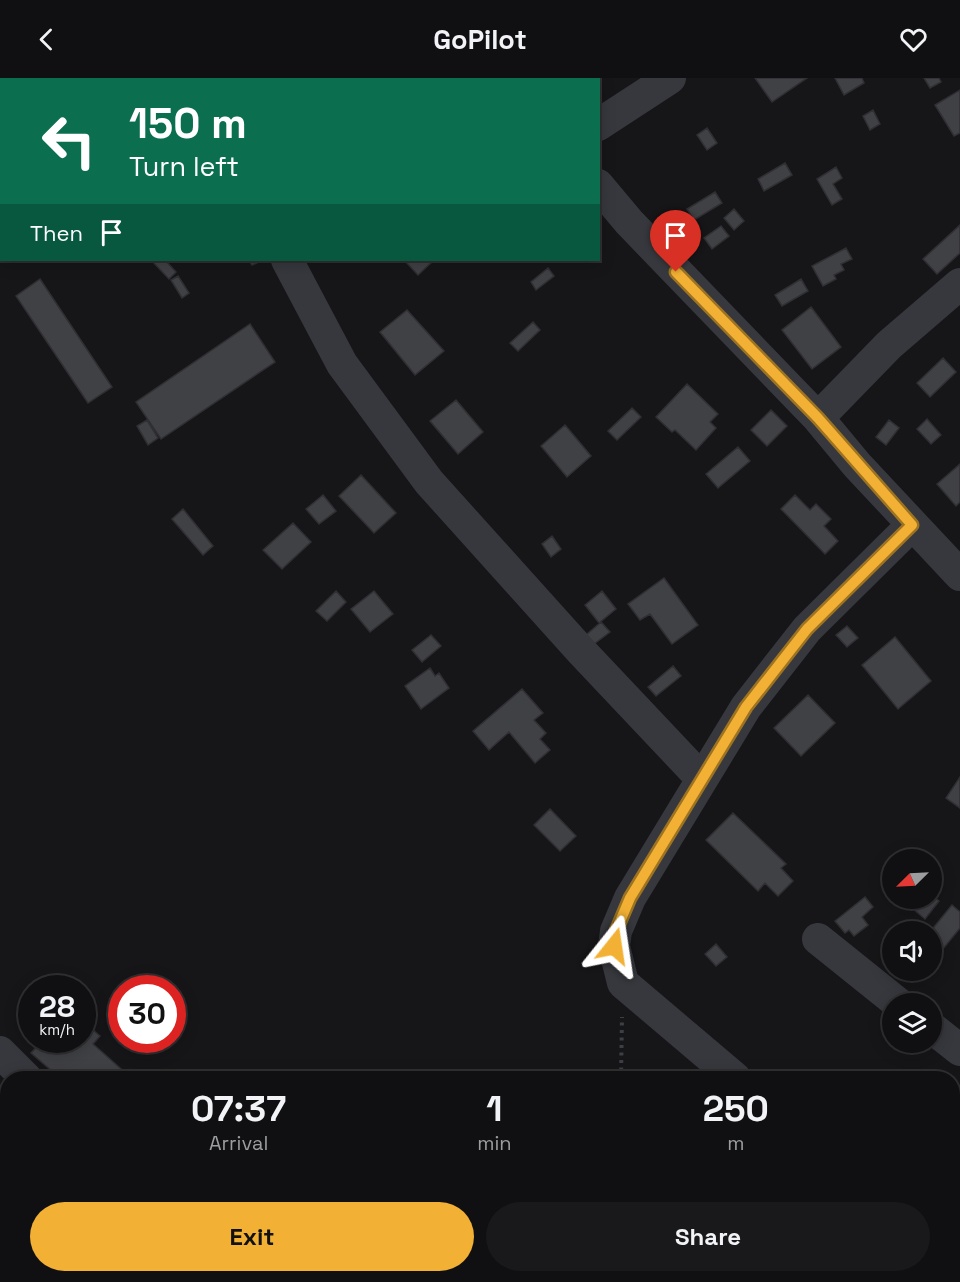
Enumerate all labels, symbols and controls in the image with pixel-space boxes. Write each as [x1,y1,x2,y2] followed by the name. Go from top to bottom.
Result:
[433,22,527,57] text: GoPilot
[30,23,63,56] icon: back
[897,23,930,56] icon: heart
[129,97,247,150] text: 150 m
[30,102,108,180] icon: left
[129,149,239,184] text: Turn left
[650,210,701,272] pin
[95,216,128,249] icon: arrive
[30,219,83,247] text: Then
[659,219,692,252] icon: arrive
[882,849,942,909] north arrow
[882,849,942,1053] map controls
[582,914,646,978] position arrow
[882,921,942,981] button: sound
[108,975,186,1053] speed limit sign: 30
[39,987,75,1026] text: 28
[882,993,942,1053] button: layers
[39,1020,75,1039] text: km/h
[191,1086,286,1132] text: 07:37
[486,1086,503,1132] text: 1
[703,1086,769,1132] text: 250
[209,1130,268,1156] text: Arrival
[477,1130,512,1156] text: min
[727,1130,744,1156] text: m
[30,1202,474,1271] button: Exit
[486,1202,930,1271] button: Share

